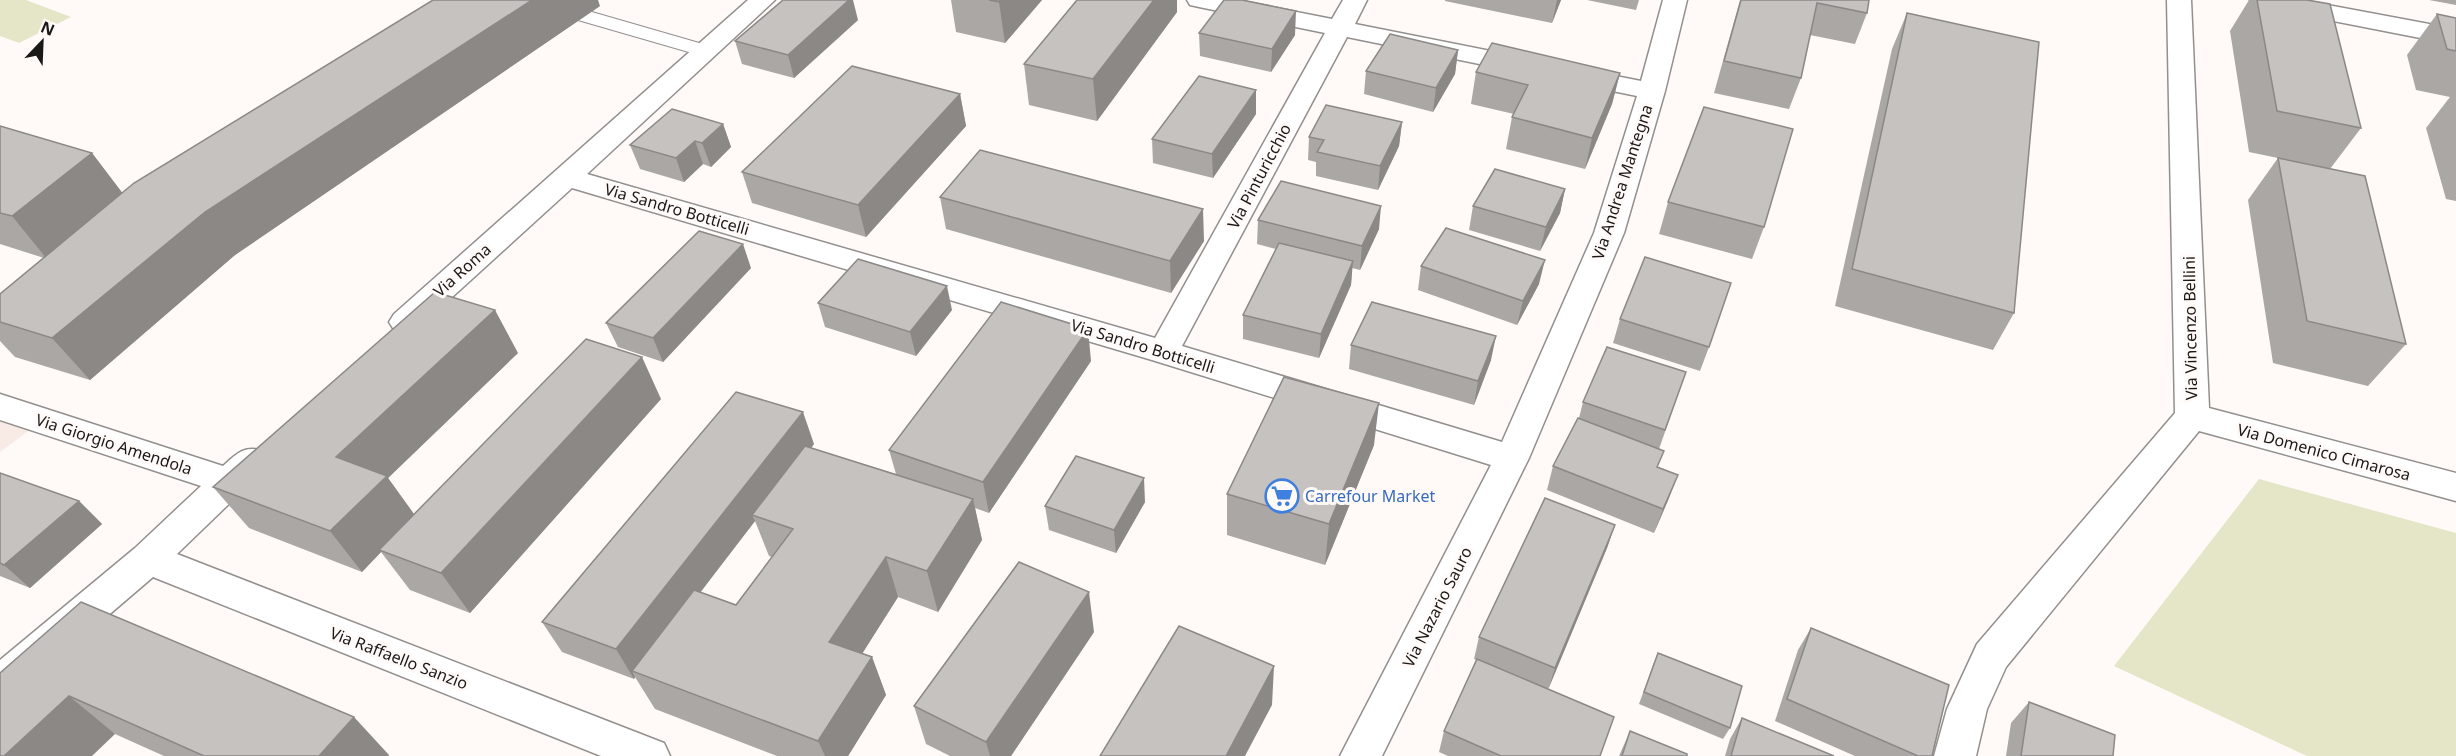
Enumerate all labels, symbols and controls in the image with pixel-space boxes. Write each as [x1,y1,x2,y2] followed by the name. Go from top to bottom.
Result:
[12,12,72,72] north arrow
[38,16,58,41] text: N
[1586,101,1658,263] street label: Via Andrea Mantegna
[1222,120,1296,232] street label: Via Pinturicchio
[602,178,752,240] street label: Via Sandro Botticelli
[428,238,496,302] street label: Via Roma
[2178,256,2202,400] street label: Via Vincenzo Bellini
[1068,314,1218,378] street label: Via Sandro Botticelli
[33,408,195,480] street label: Via Giorgio Amendola
[2235,418,2413,486] street label: Via Domenico Cimarosa
[1264,478,1300,514] supermarket icon: Carrefour Market
[1305,485,1436,507] place label: Carrefour Market
[1397,543,1477,671] street label: Via Nazario Sauro
[327,622,471,694] street label: Via Raffaello Sanzio

